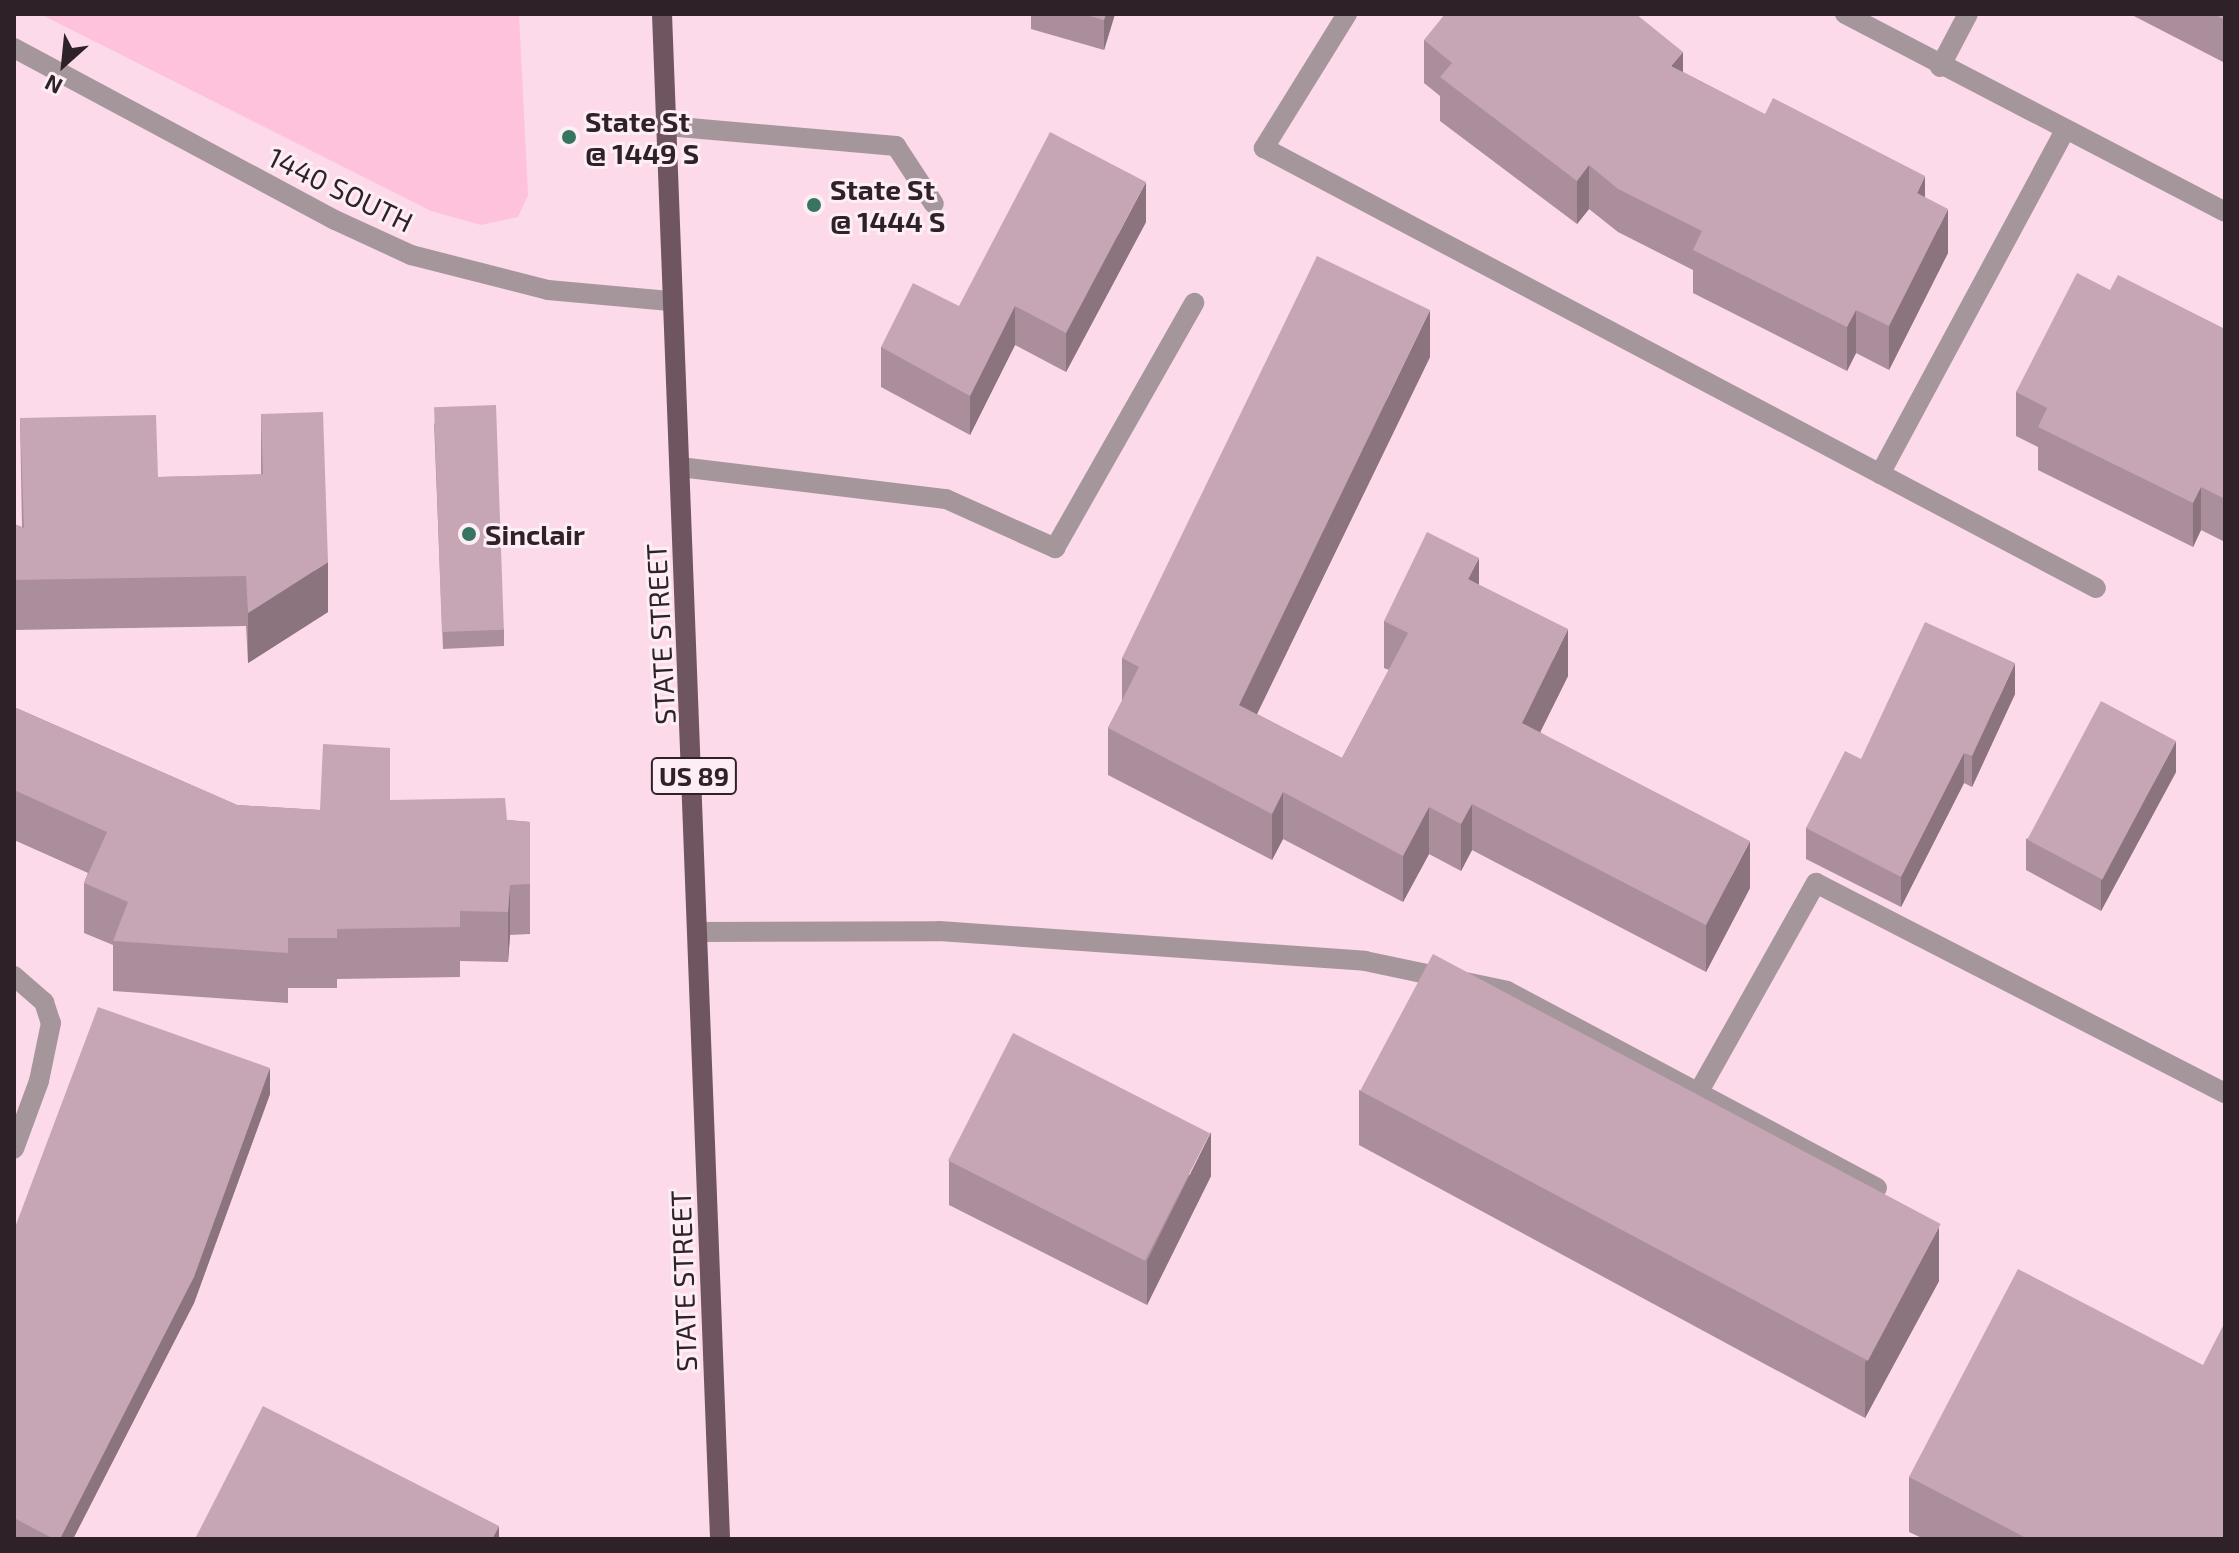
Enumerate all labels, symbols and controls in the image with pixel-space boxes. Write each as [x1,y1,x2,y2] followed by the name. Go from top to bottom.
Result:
[24,24,104,104] north arrow
[40,70,66,101] text: N
[585,104,699,170] place label: State St @ 1449 S
[560,128,578,146] marker: State St @ 1449 S
[263,140,419,238] street label: 1440 SOUTH
[830,172,945,238] place label: State St @ 1444 S
[805,196,823,214] marker: State St @ 1444 S
[485,517,585,551] place label: Sinclair
[460,525,478,543] marker: Sinclair
[638,543,682,725] street label: STATE STREET
[650,754,738,798] road number: US 89
[663,1190,703,1372] street label: STATE STREET

